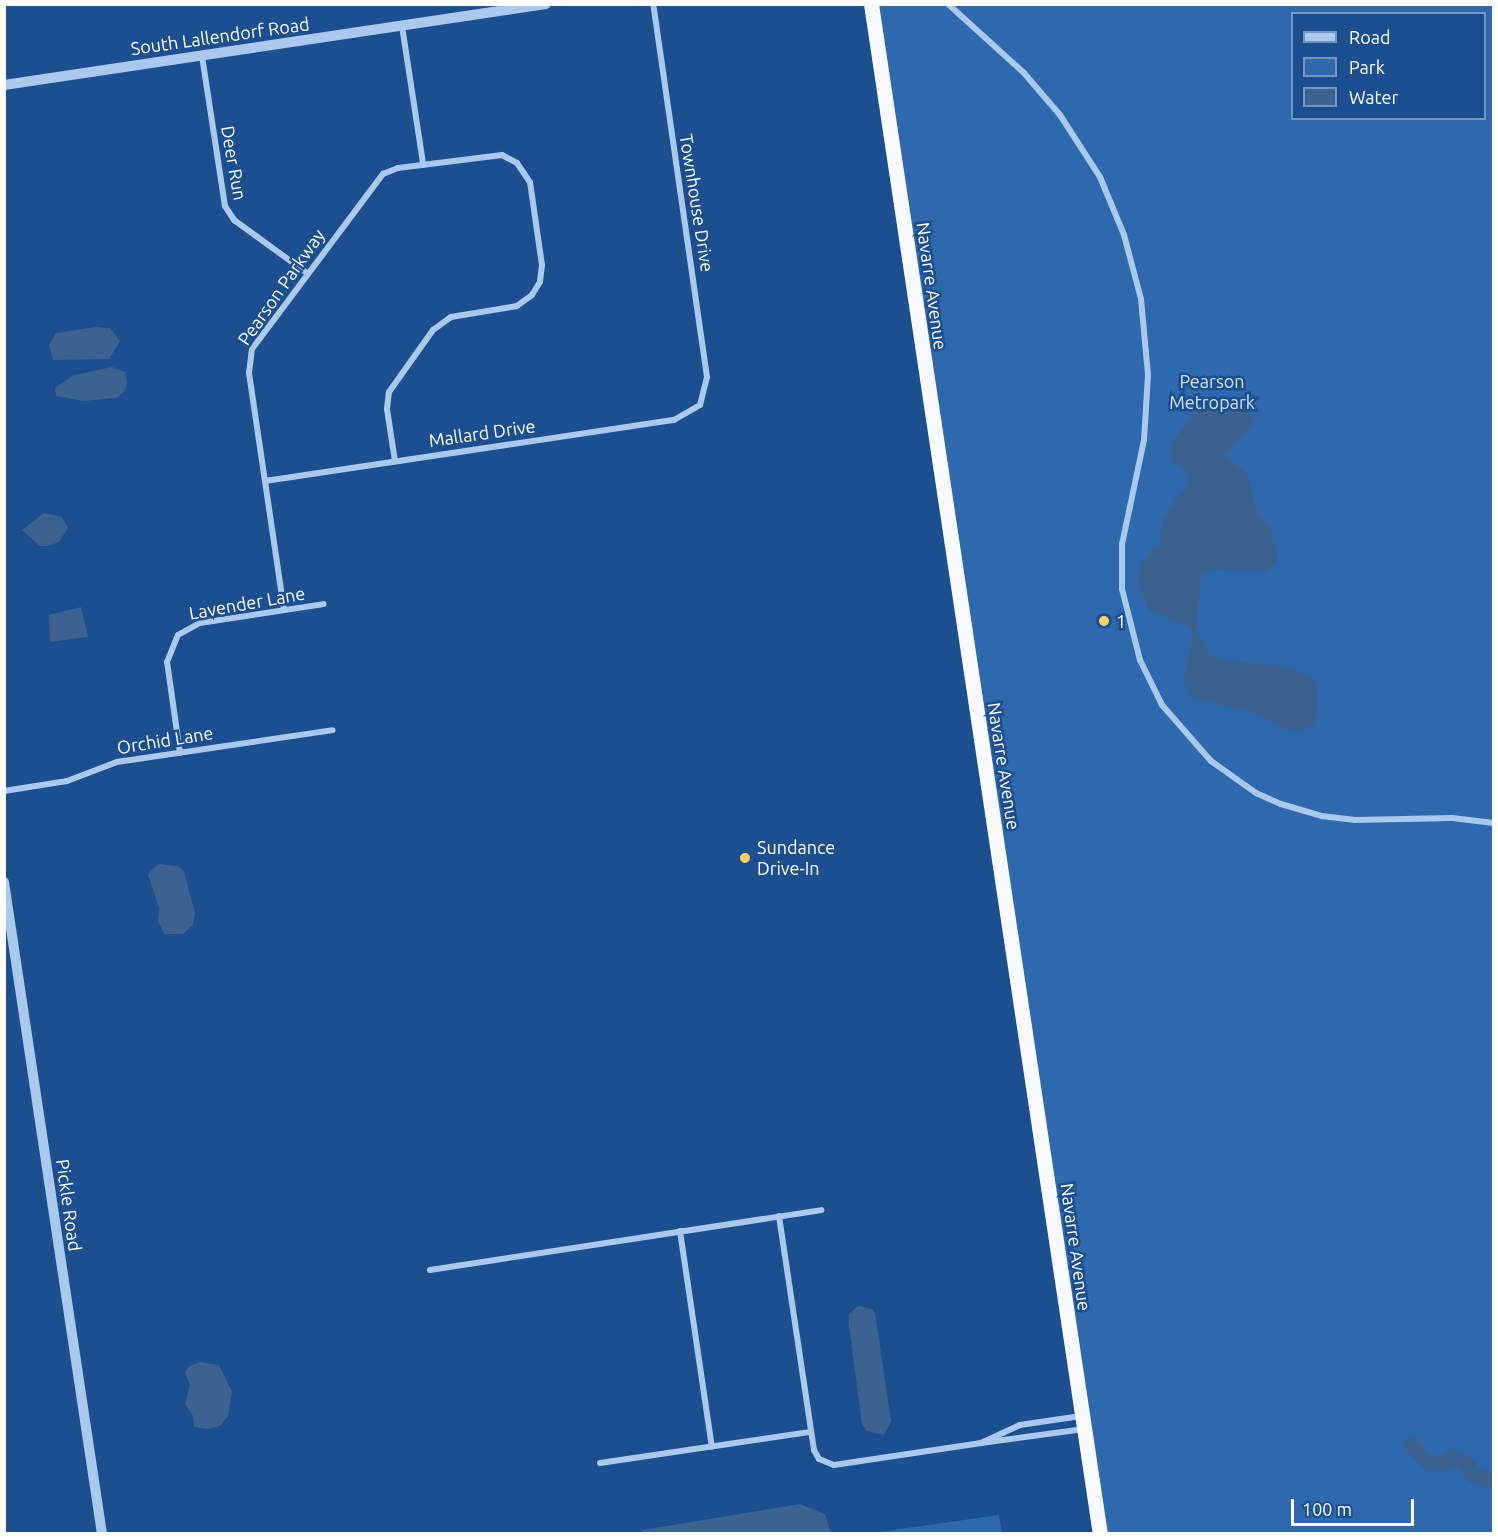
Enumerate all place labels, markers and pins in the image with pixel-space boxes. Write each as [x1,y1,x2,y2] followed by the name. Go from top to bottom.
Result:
[1116,610,1126,632] place label: 1
[1097,614,1111,628] marker: 1
[757,837,835,880] place label: Sundance Drive-In
[738,851,752,865] marker: Sundance Drive-In

